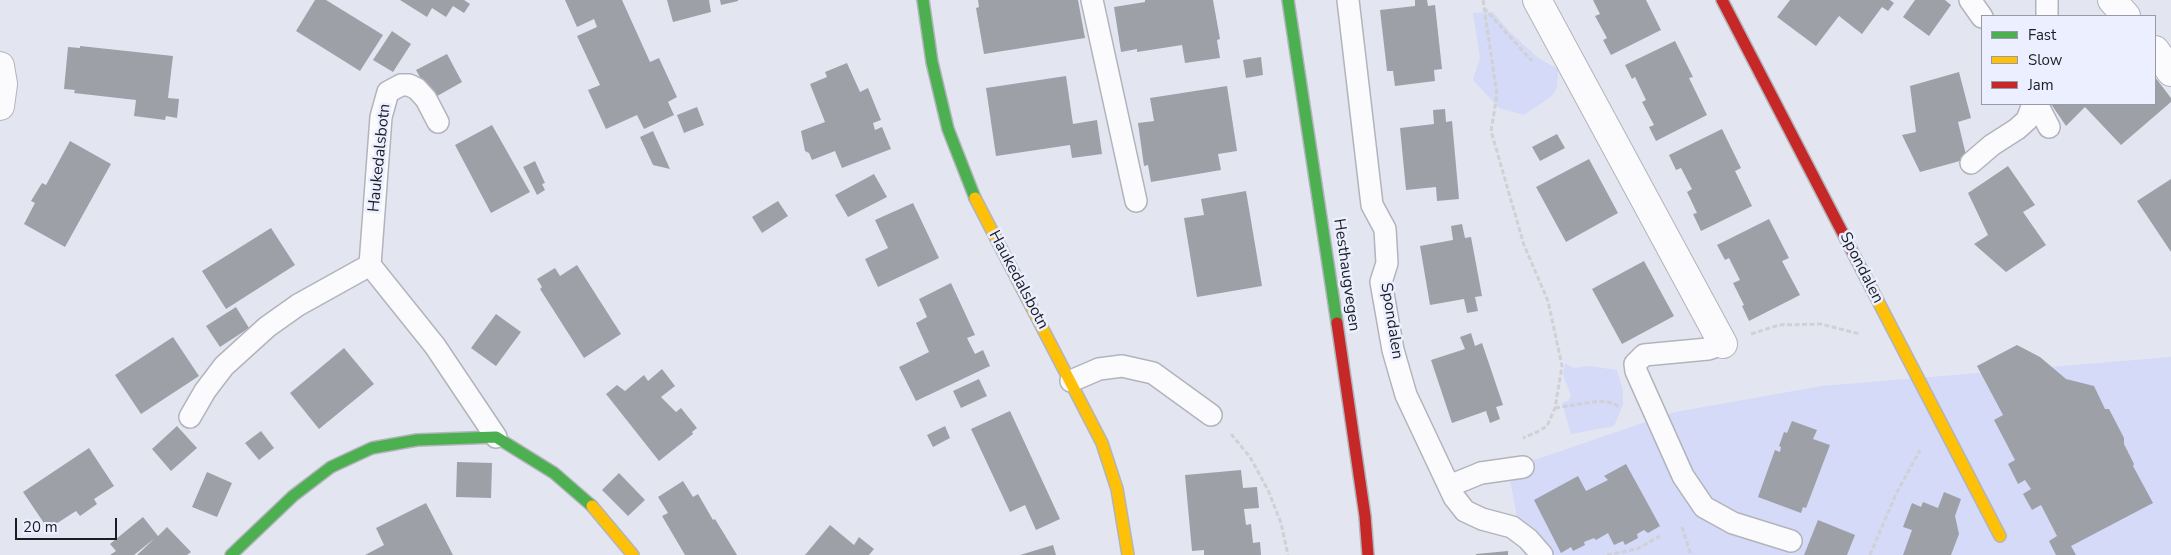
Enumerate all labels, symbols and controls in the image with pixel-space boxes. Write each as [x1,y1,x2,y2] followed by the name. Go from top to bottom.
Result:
[1981,15,2156,105] legend
[2028,25,2056,45] text: Fast
[2028,50,2062,70] text: Slow
[2028,75,2054,95] text: Jam
[365,103,395,213] street label: Haukedalsbotn
[1329,217,1363,333] street label: Hesthaugvegen
[984,227,1052,333] street label: Haukedalsbotn
[1835,229,1887,307] street label: Spondalen
[1375,281,1407,361] street label: Spondalen
[18,508,120,540] scale bar
[23,517,58,537] text: 20 m

